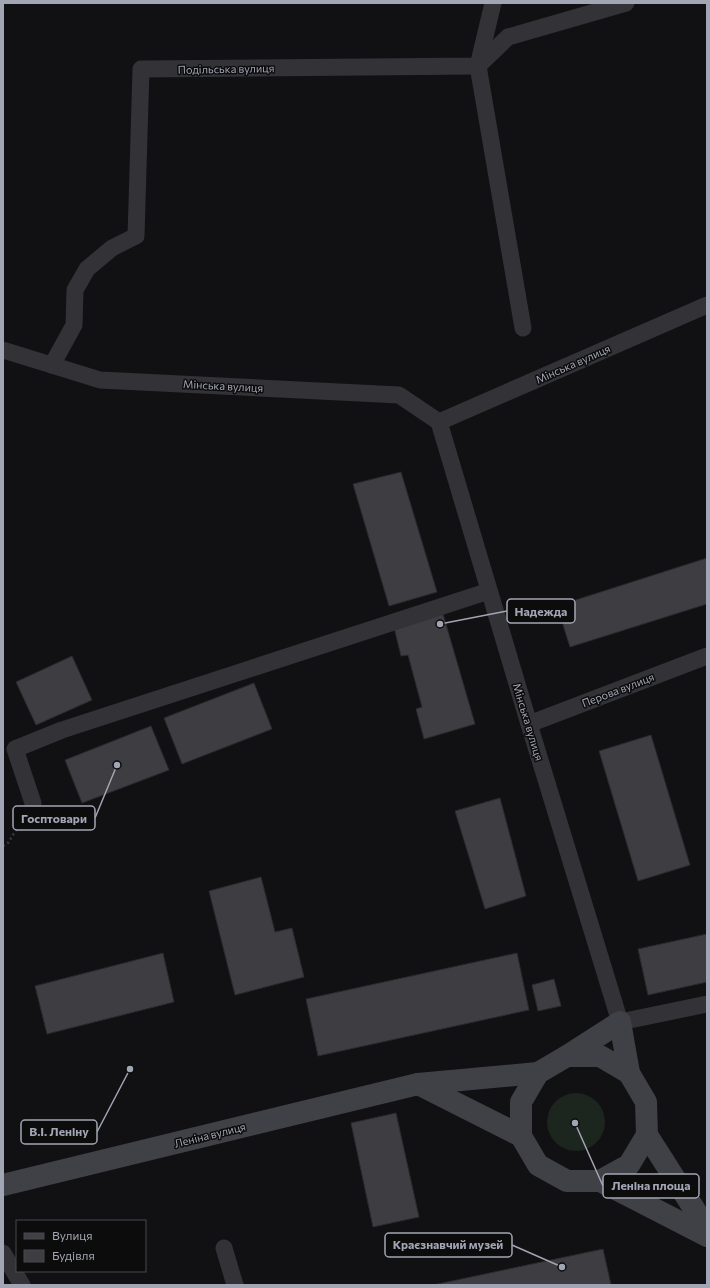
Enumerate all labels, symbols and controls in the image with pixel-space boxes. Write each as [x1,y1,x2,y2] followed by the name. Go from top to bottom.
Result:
[178,61,274,76] street label: Подільська вулиця
[533,341,612,386] street label: Мінська вулиця
[183,377,264,394] street label: Мінська вулиця
[507,599,575,623] callout: Надежда
[515,604,567,618] text: Надежда
[580,670,656,709] street label: Перова вулиця
[511,682,546,762] street label: Мінська вулиця
[13,806,95,830] callout: Госптовари
[21,811,87,825] text: Госптовари
[173,1119,247,1150] street label: Леніна вулиця
[21,1120,97,1144] callout: В.І. Леніну
[29,1124,89,1138] text: В.І. Леніну
[603,1174,699,1198] callout: Леніна площа
[611,1178,691,1192] text: Леніна площа
[16,1220,146,1272] legend
[52,1228,93,1242] text: Вулиця
[385,1233,512,1257] callout: Краєзнавчий музей
[393,1237,503,1251] text: Краєзнавчий музей
[52,1248,95,1262] text: Будівля

